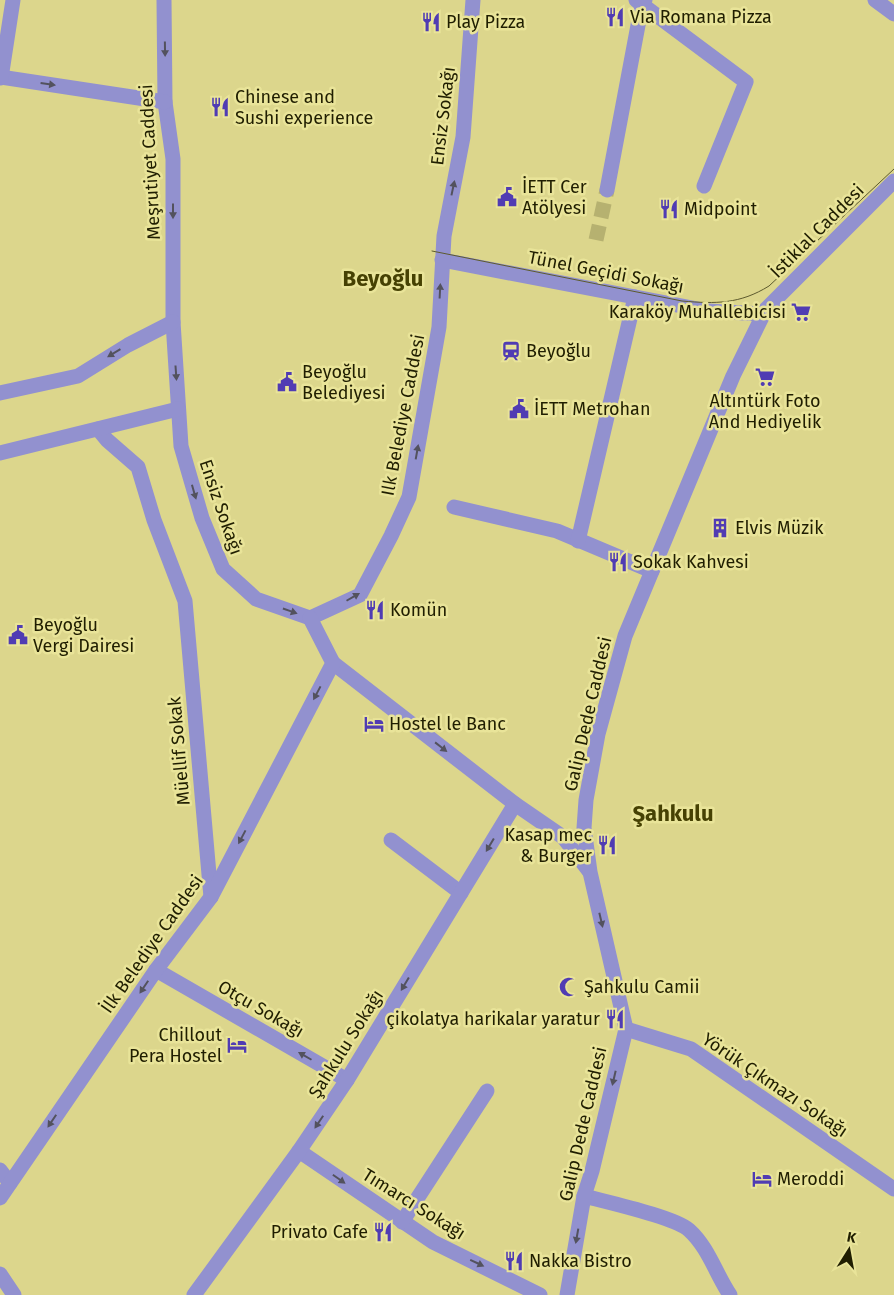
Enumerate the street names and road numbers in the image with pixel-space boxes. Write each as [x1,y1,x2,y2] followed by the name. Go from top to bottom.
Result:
[426,65,460,167] street label: Ensiz Sokağı
[135,84,165,240] street label: Meşrutiyet Caddesi
[765,179,869,283] street label: İstiklal Caddesi
[526,246,686,298] street label: Tünel Geçidi Sokağı
[377,332,429,498] street label: Ilk Belediye Caddesi
[194,456,248,558] street label: Ensiz Sokağı
[560,635,616,793] street label: Galip Dede Caddesi
[163,695,195,806] street label: Müellif Sokak
[96,871,208,1017] street label: İlk Belediye Caddesi
[214,976,308,1042] street label: Otçu Sokağı
[304,986,388,1102] street label: Şahkulu Sokağı
[698,1028,852,1142] street label: Yörük Çıkmazı Sokağı
[555,1045,611,1203] street label: Galip Dede Caddesi
[358,1164,470,1244] street label: Tımarcı Sokağı

